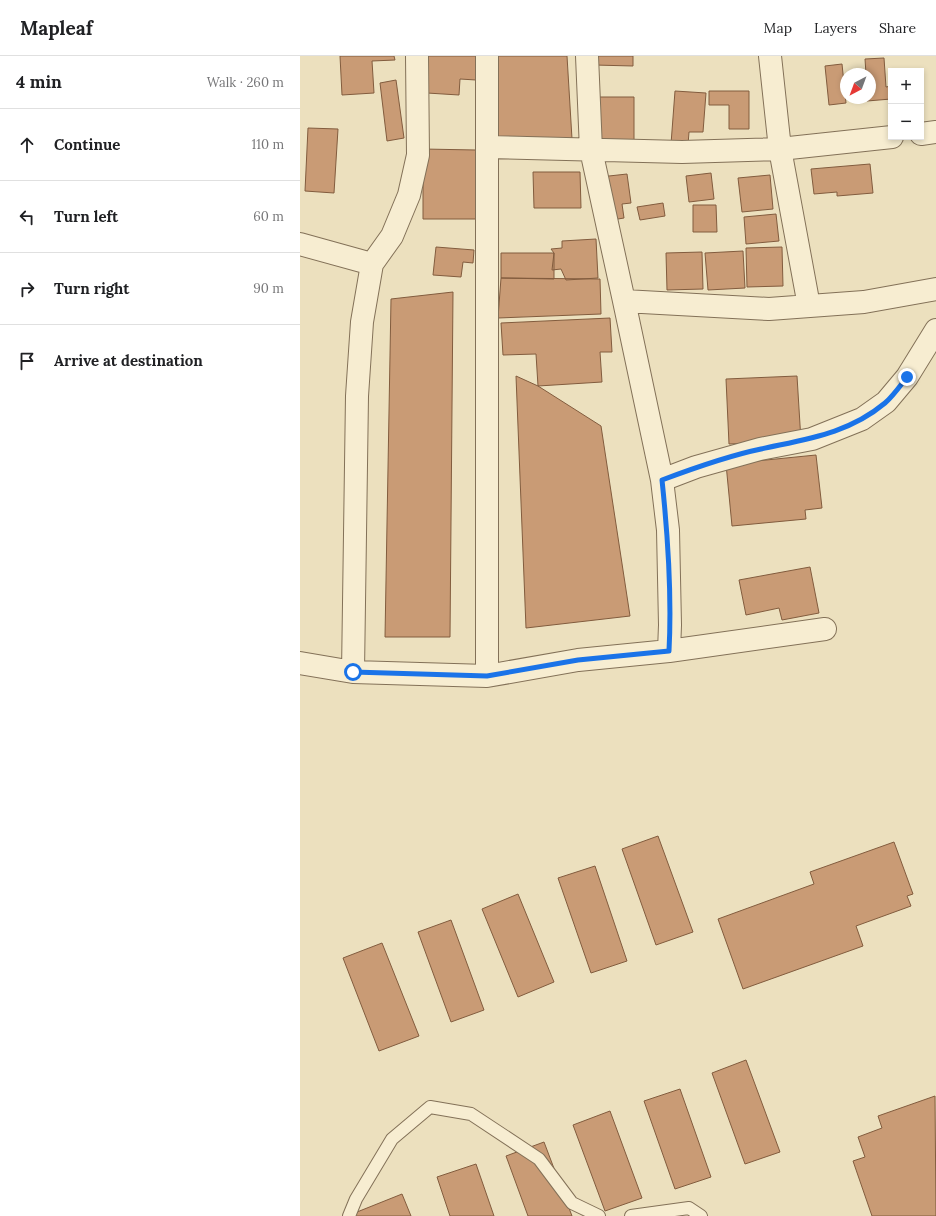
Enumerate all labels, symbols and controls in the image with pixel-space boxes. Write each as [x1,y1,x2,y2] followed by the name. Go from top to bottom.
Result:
[20,16,93,40] text: Mapleaf
[764,19,792,37] text: Map
[814,19,857,37] text: Layers
[879,19,916,37] text: Share
[840,68,876,104] north arrow
[888,68,924,140] map controls
[888,68,924,104] button: +
[16,71,62,93] text: 4 min
[207,74,284,91] text: Walk · 260 m
[888,104,924,140] button: −
[16,134,38,156] icon: ahead
[54,135,120,154] text: Continue
[251,136,284,153] text: 110 m
[16,206,38,228] icon: left
[54,207,118,226] text: Turn left
[253,208,284,225] text: 60 m
[16,278,38,300] icon: right
[54,279,130,298] text: Turn right
[253,280,284,297] text: 90 m
[16,350,38,372] icon: arrive
[54,351,203,370] text: Arrive at destination
[898,368,916,386] route end
[344,663,362,681] route start

